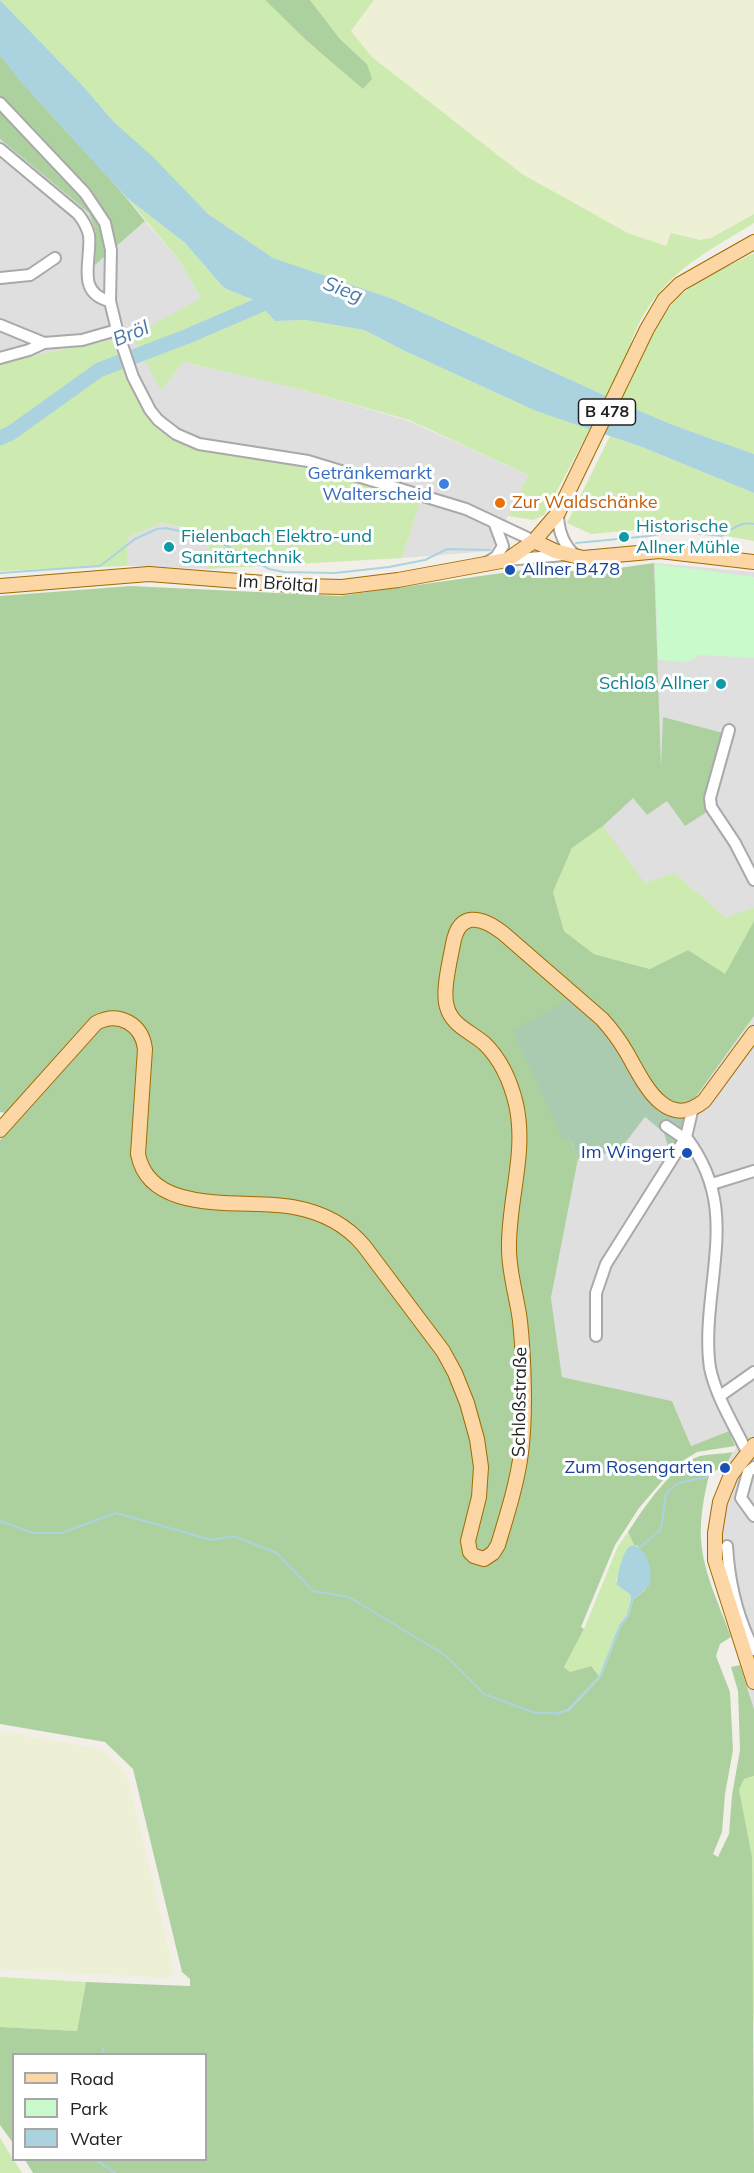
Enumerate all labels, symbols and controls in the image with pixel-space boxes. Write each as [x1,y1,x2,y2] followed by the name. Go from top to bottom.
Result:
[320,272,366,308] water label: Sieg
[109,316,153,352] water label: Bröl
[578,399,636,425] road number: B 478
[308,463,432,506] place label: Getränkemarkt Walterscheid
[437,477,451,491] marker: Getränkemarkt Walterscheid
[512,492,658,514] place label: Zur Waldschänke
[493,496,507,510] marker: Zur Waldschänke
[636,516,740,558] place label: Historische Allner Mühle
[181,526,372,568] place label: Fielenbach Elektro-und Sanitärtechnik
[617,530,631,544] marker: Historische Allner Mühle
[162,540,176,554] marker: Fielenbach Elektro-und Sanitärtechnik
[522,559,620,581] place label: Allner B478
[503,563,517,577] marker: Allner B478
[237,570,319,598] street label: Im Bröltal
[599,673,709,695] place label: Schloß Allner
[714,677,728,691] marker: Schloß Allner
[581,1142,675,1164] place label: Im Wingert
[680,1146,694,1160] marker: Im Wingert
[508,1347,532,1457] street label: Schloßstraße
[565,1457,713,1479] place label: Zum Rosengarten
[718,1461,732,1475] marker: Zum Rosengarten
[12,2053,207,2161] legend
[70,2067,114,2090] text: Road
[70,2097,108,2120] text: Park
[70,2127,122,2150] text: Water

